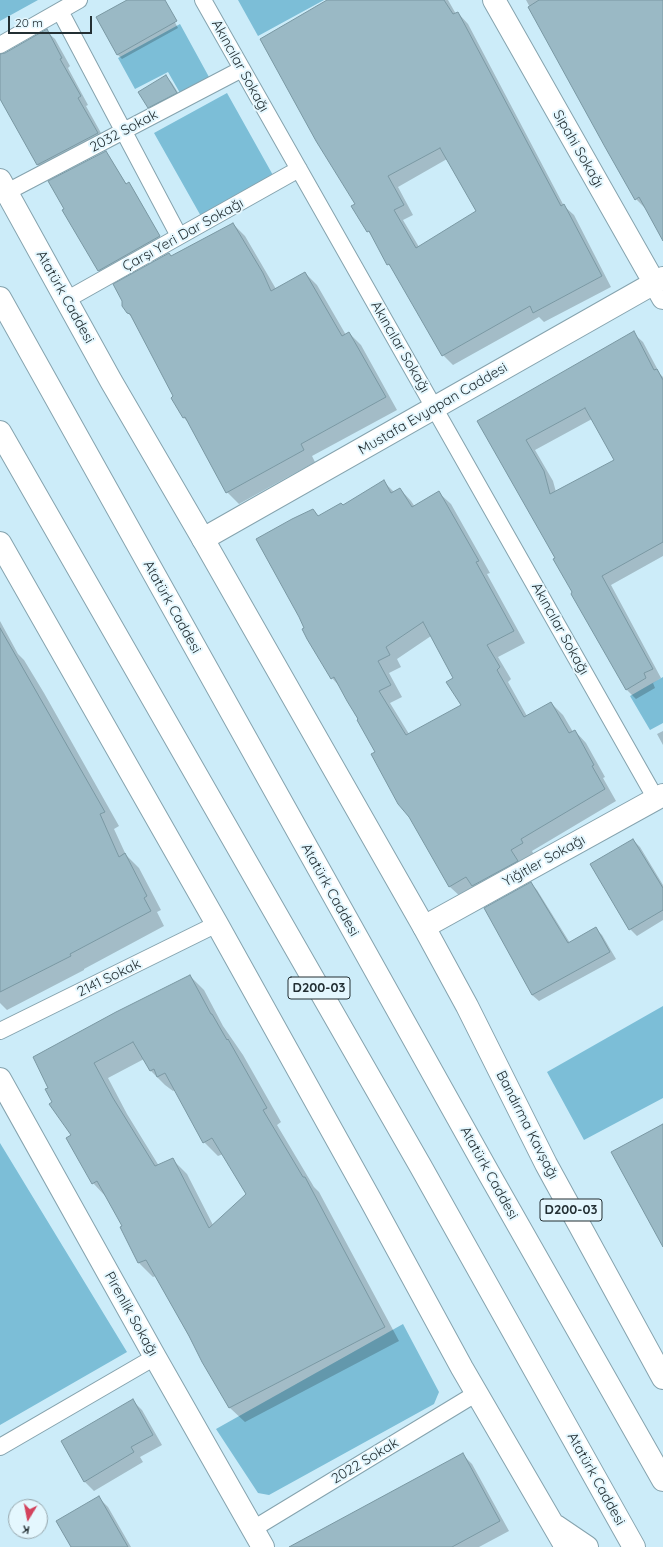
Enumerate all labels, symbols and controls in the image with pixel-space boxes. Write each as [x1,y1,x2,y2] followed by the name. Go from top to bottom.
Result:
[10,8,94,34] scale bar
[15,15,43,30] text: 20 m
[208,17,272,115] street label: Akıncılar Sokağı
[87,106,161,156] street label: 2032 Sokak
[549,107,607,191] street label: Sipahi Sokağı
[120,195,246,275] street label: Çarşı Yeri Dar Sokağı
[33,248,97,346] street label: Atatürk Caddesi
[367,298,433,396] street label: Akıncılar Sokağı
[356,359,510,459] street label: Mustafa Evyapan Caddesi
[140,558,204,656] street label: Atatürk Caddesi
[528,580,592,678] street label: Akıncılar Sokağı
[500,831,588,891] street label: Yiğitler Sokağı
[298,841,362,939] street label: Atatürk Caddesi
[74,955,144,1001] street label: 2141 Sokak
[288,977,350,999] road number: D200-03
[492,1068,562,1182] street label: Bandırma Kavşağı
[457,1124,521,1222] street label: Atatürk Caddesi
[540,1199,602,1221] road number: D200-03
[101,1269,161,1359] street label: Pirenlik Sokağı
[564,1430,628,1528] street label: Atatürk Caddesi
[328,1434,402,1488] street label: 2022 Sokak
[8,1499,48,1539] north arrow
[21,1522,31,1537] text: K

